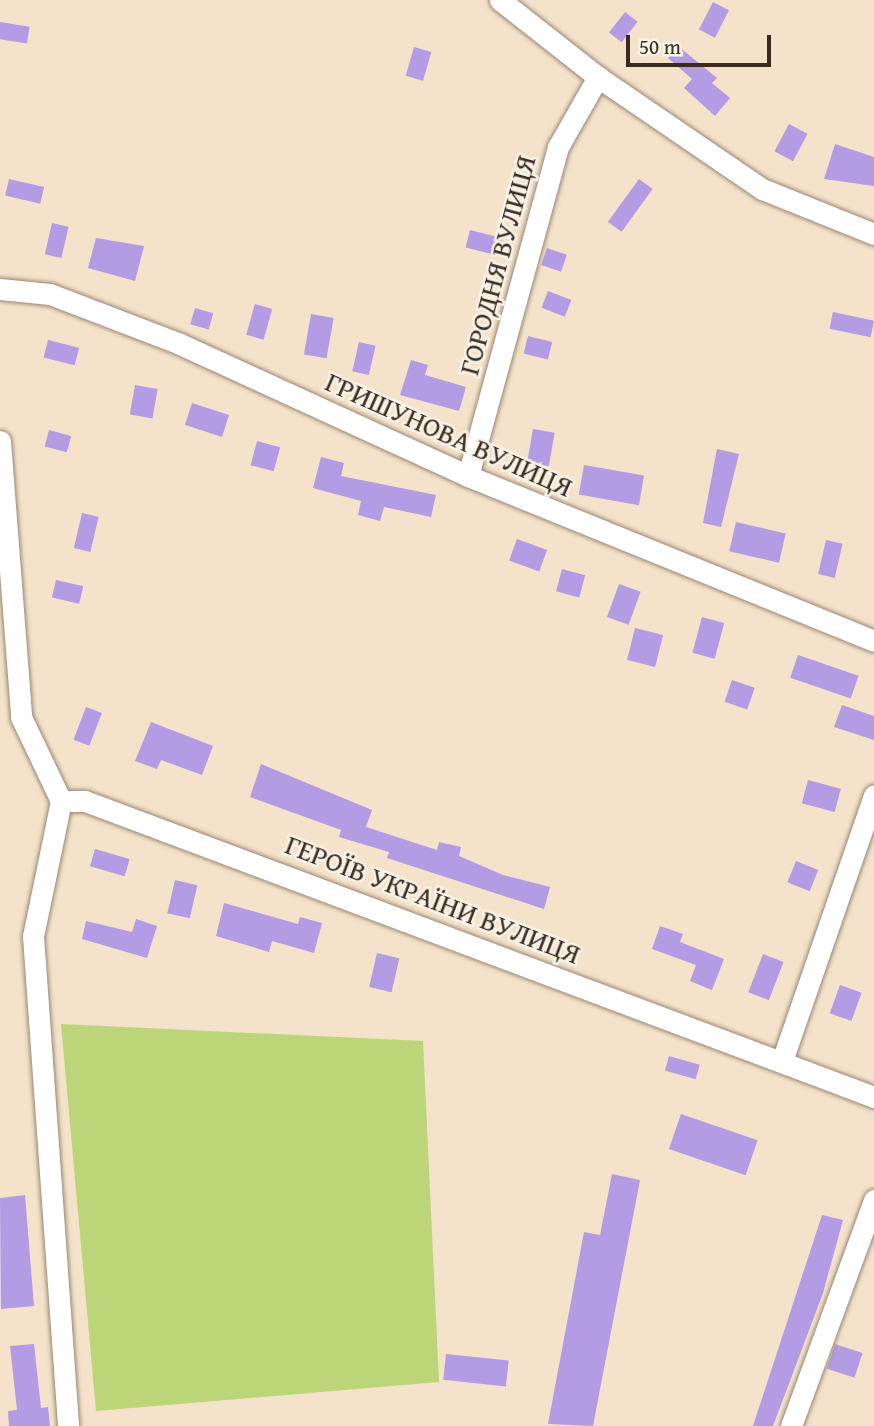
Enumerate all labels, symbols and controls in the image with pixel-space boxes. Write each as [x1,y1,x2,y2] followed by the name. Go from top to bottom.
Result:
[629,21,774,65] scale bar
[639,31,681,62] text: 50 m
[452,152,542,378] street label: ГОРОДНЯ ВУЛИЦЯ
[320,364,578,504] street label: ГРИШУНОВА ВУЛИЦЯ
[281,827,585,971] street label: ГЕРОЇВ УКРАЇНИ ВУЛИЦЯ

